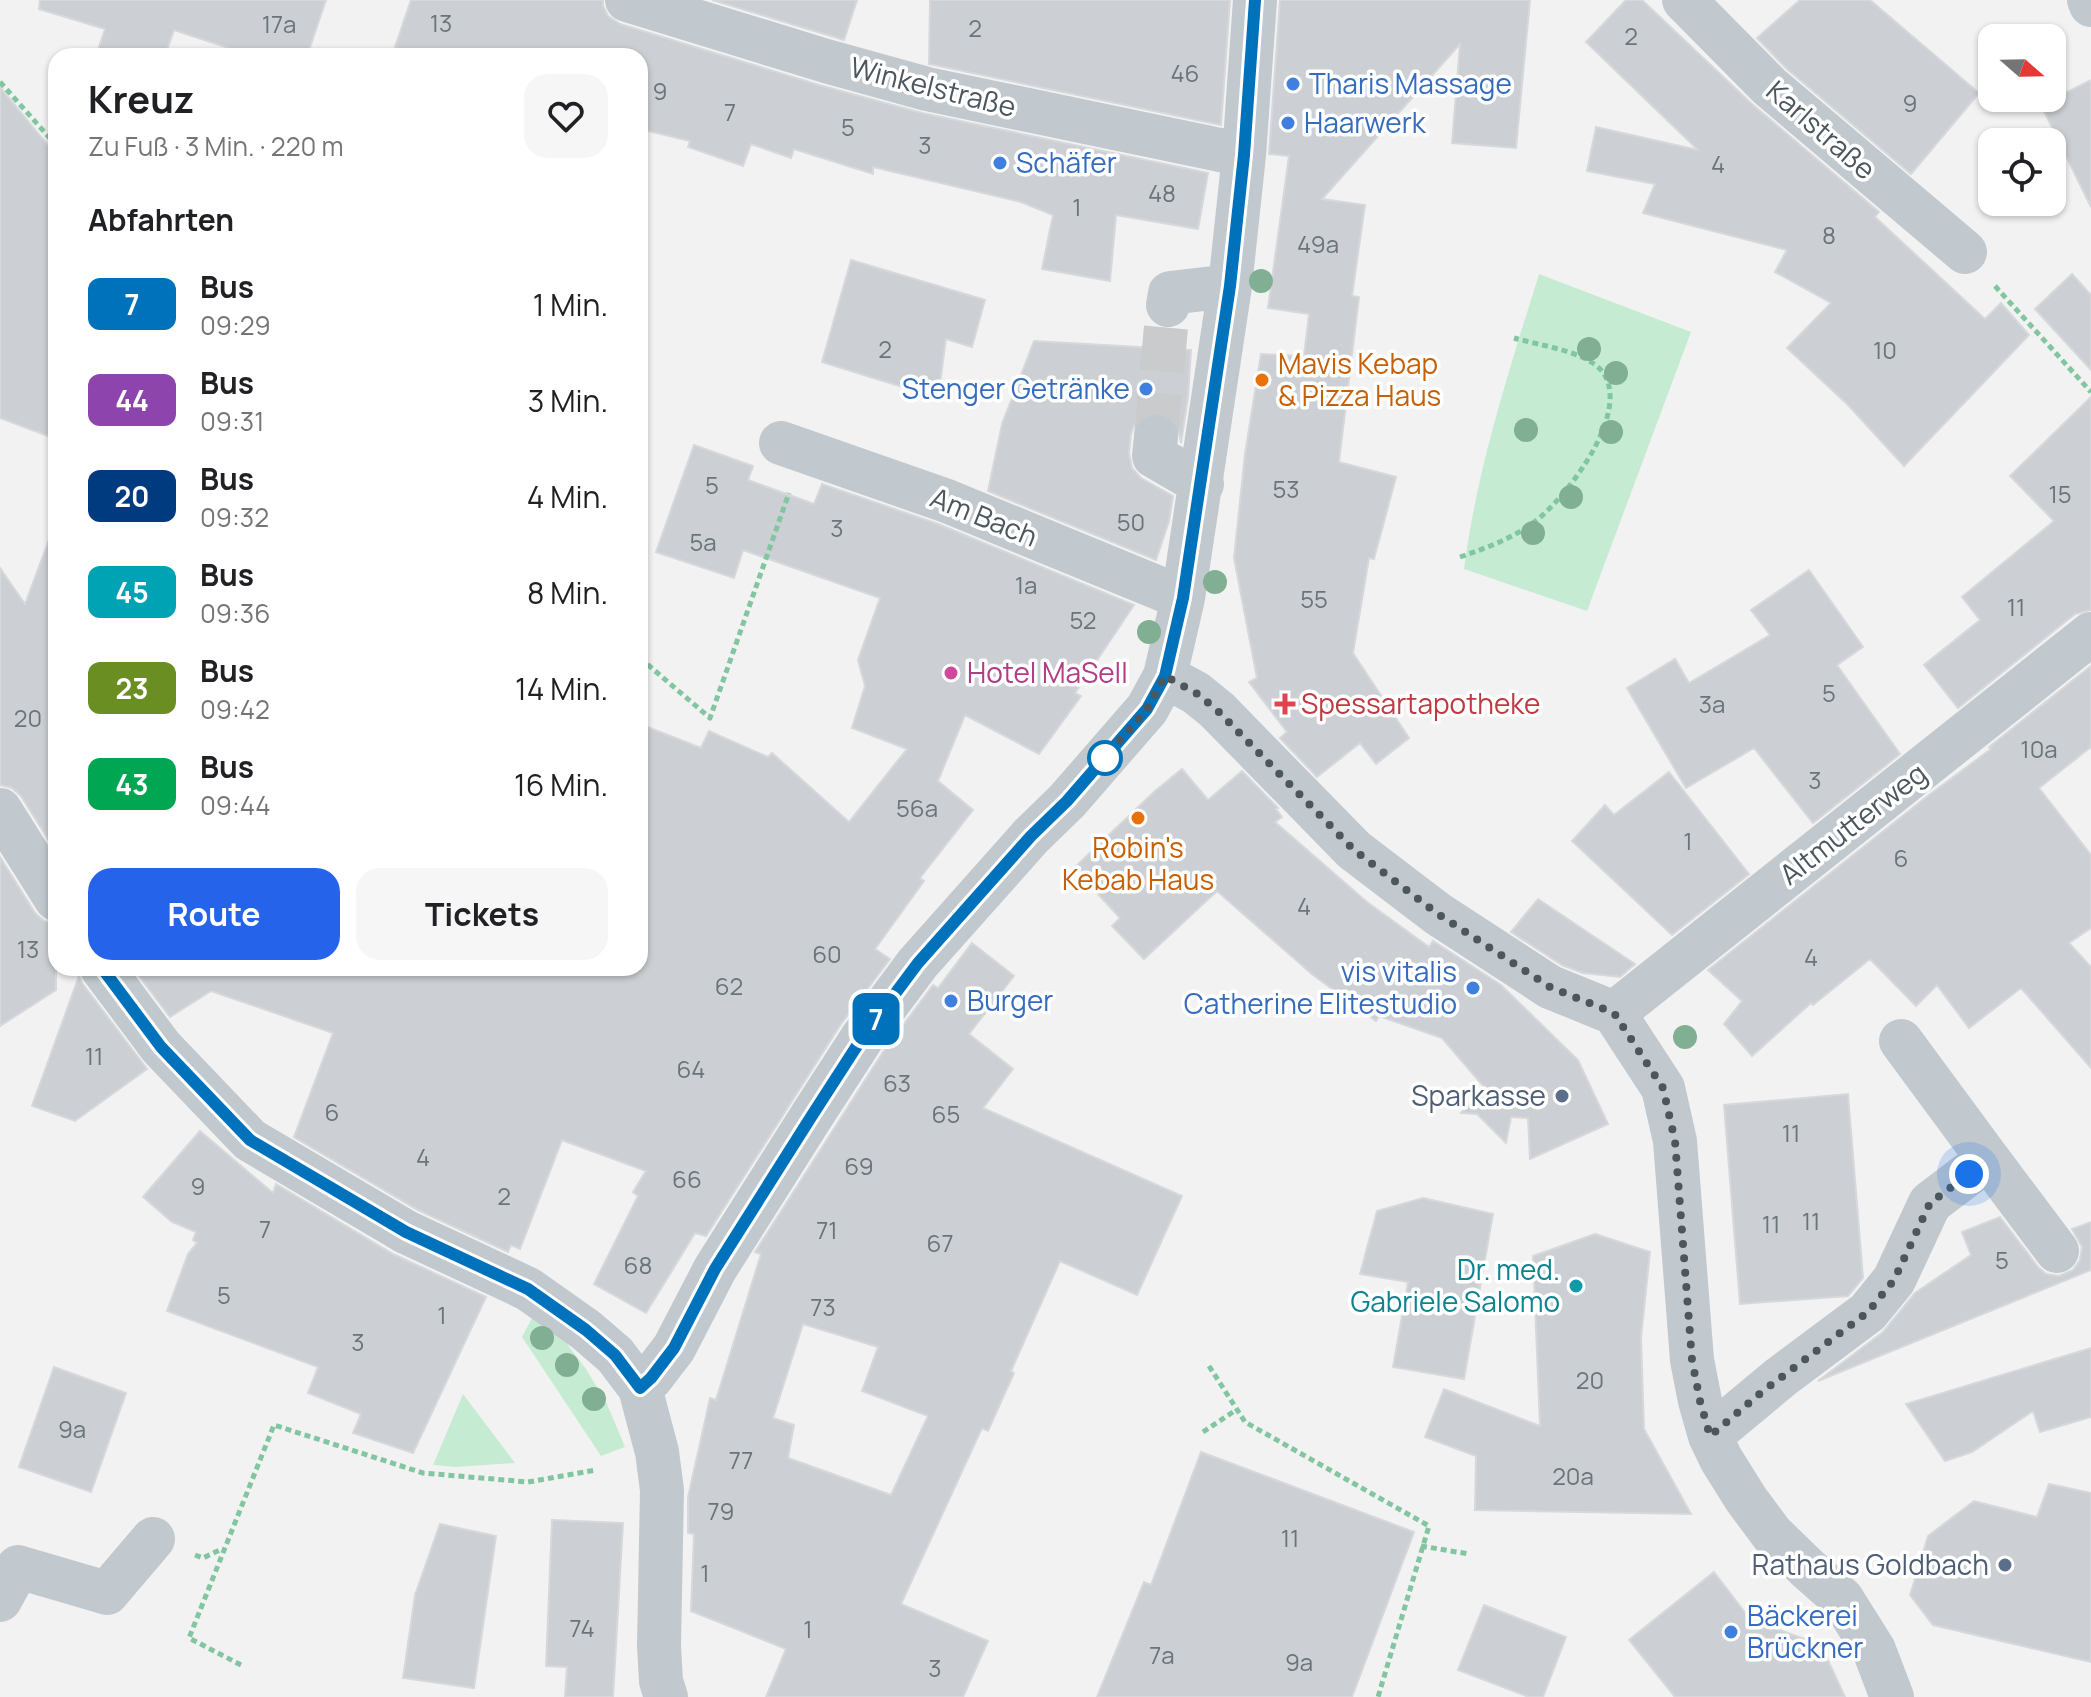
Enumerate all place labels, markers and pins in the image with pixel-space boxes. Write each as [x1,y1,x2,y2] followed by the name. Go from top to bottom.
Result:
[1309,64,1512,102] place label: Tharis Massage
[1284,75,1302,93] marker: Tharis Massage
[1304,103,1427,141] place label: Haarwerk
[1279,114,1297,132] marker: Haarwerk
[1016,143,1117,181] place label: Schäfer
[991,154,1009,172] marker: Schäfer
[1278,344,1441,414] place label: Mavis Kebap & Pizza Haus
[902,369,1130,407] place label: Stenger Getränke
[1253,371,1271,389] marker: Mavis Kebap & Pizza Haus
[1137,380,1155,398] marker: Stenger Getränke
[967,653,1128,691] place label: Hotel MaSell
[942,664,960,682] marker: Hotel MaSell
[1301,684,1540,722] place label: Spessartapotheke
[1276,695,1294,713] marker: Spessartapotheke
[1088,741,1122,775] unlabelled marker
[1129,809,1147,827] marker: Robin's Kebab Haus
[1062,828,1214,898] place label: Robin's Kebab Haus
[1184,952,1457,1022] place label: vis vitalis Catherine Elitestudio
[1464,979,1482,997] marker: vis vitalis Catherine Elitestudio
[967,981,1053,1019] place label: Burger
[942,992,960,1010] marker: Burger
[1411,1076,1546,1114] place label: Sparkasse
[1553,1087,1571,1105] marker: Sparkasse
[1351,1250,1560,1320] place label: Dr. med. Gabriele Salomo
[1567,1277,1585,1295] marker: Dr. med. Gabriele Salomo
[1752,1545,1989,1583] place label: Rathaus Goldbach
[1996,1556,2014,1574] marker: Rathaus Goldbach
[1747,1596,1863,1666] place label: Bäckerei Brückner
[1722,1623,1740,1641] marker: Bäckerei Brückner

